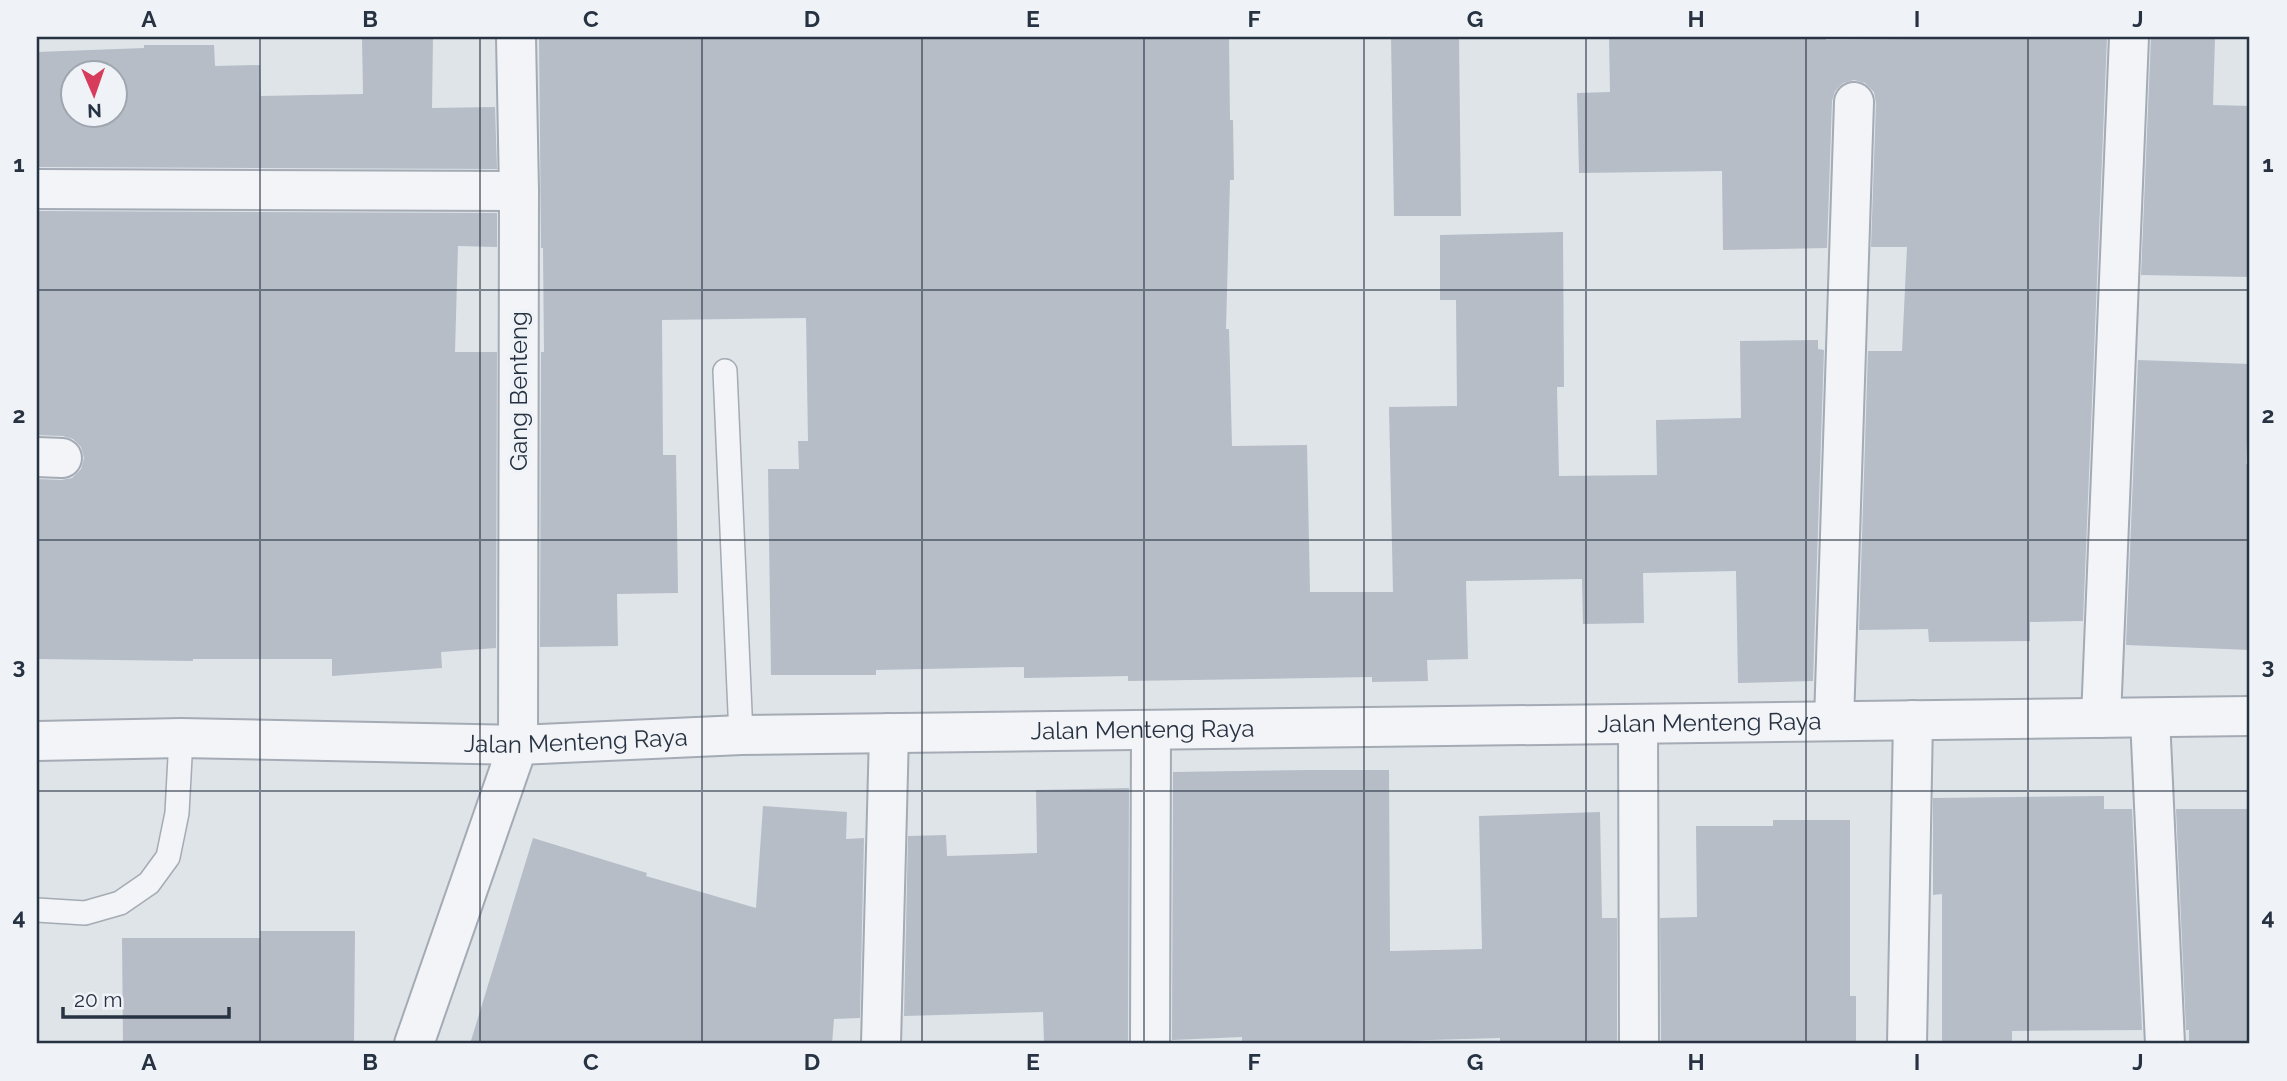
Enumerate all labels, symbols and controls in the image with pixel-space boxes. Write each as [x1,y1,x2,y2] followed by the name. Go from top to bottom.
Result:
[141,5,157,32] text: A
[362,5,378,32] text: B
[583,5,599,32] text: C
[804,5,820,32] text: D
[1026,5,1040,32] text: E
[1247,5,1261,32] text: F
[1467,5,1483,32] text: G
[1687,5,1705,32] text: H
[1914,5,1920,32] text: I
[2132,5,2144,32] text: J
[60,60,130,130] north arrow
[87,100,102,122] text: N
[13,150,25,177] text: 1
[2262,150,2274,177] text: 1
[504,311,533,471] street label: Gang Benteng
[13,401,25,428] text: 2
[2262,401,2274,428] text: 2
[13,652,25,679] text: 3
[2262,652,2274,679] text: 3
[1597,706,1822,738] street label: Jalan Menteng Raya
[1031,714,1255,745] street label: Jalan Menteng Raya
[464,722,688,759] street label: Jalan Menteng Raya
[12,903,26,930] text: 4
[2261,903,2275,930] text: 4
[63,976,229,1020] scale bar
[74,987,122,1012] text: 20 m
[141,1048,157,1075] text: A
[362,1048,378,1075] text: B
[583,1048,599,1075] text: C
[804,1048,820,1075] text: D
[1026,1048,1040,1075] text: E
[1247,1048,1261,1075] text: F
[1467,1048,1483,1075] text: G
[1687,1048,1705,1075] text: H
[1914,1048,1920,1075] text: I
[2132,1048,2144,1075] text: J

